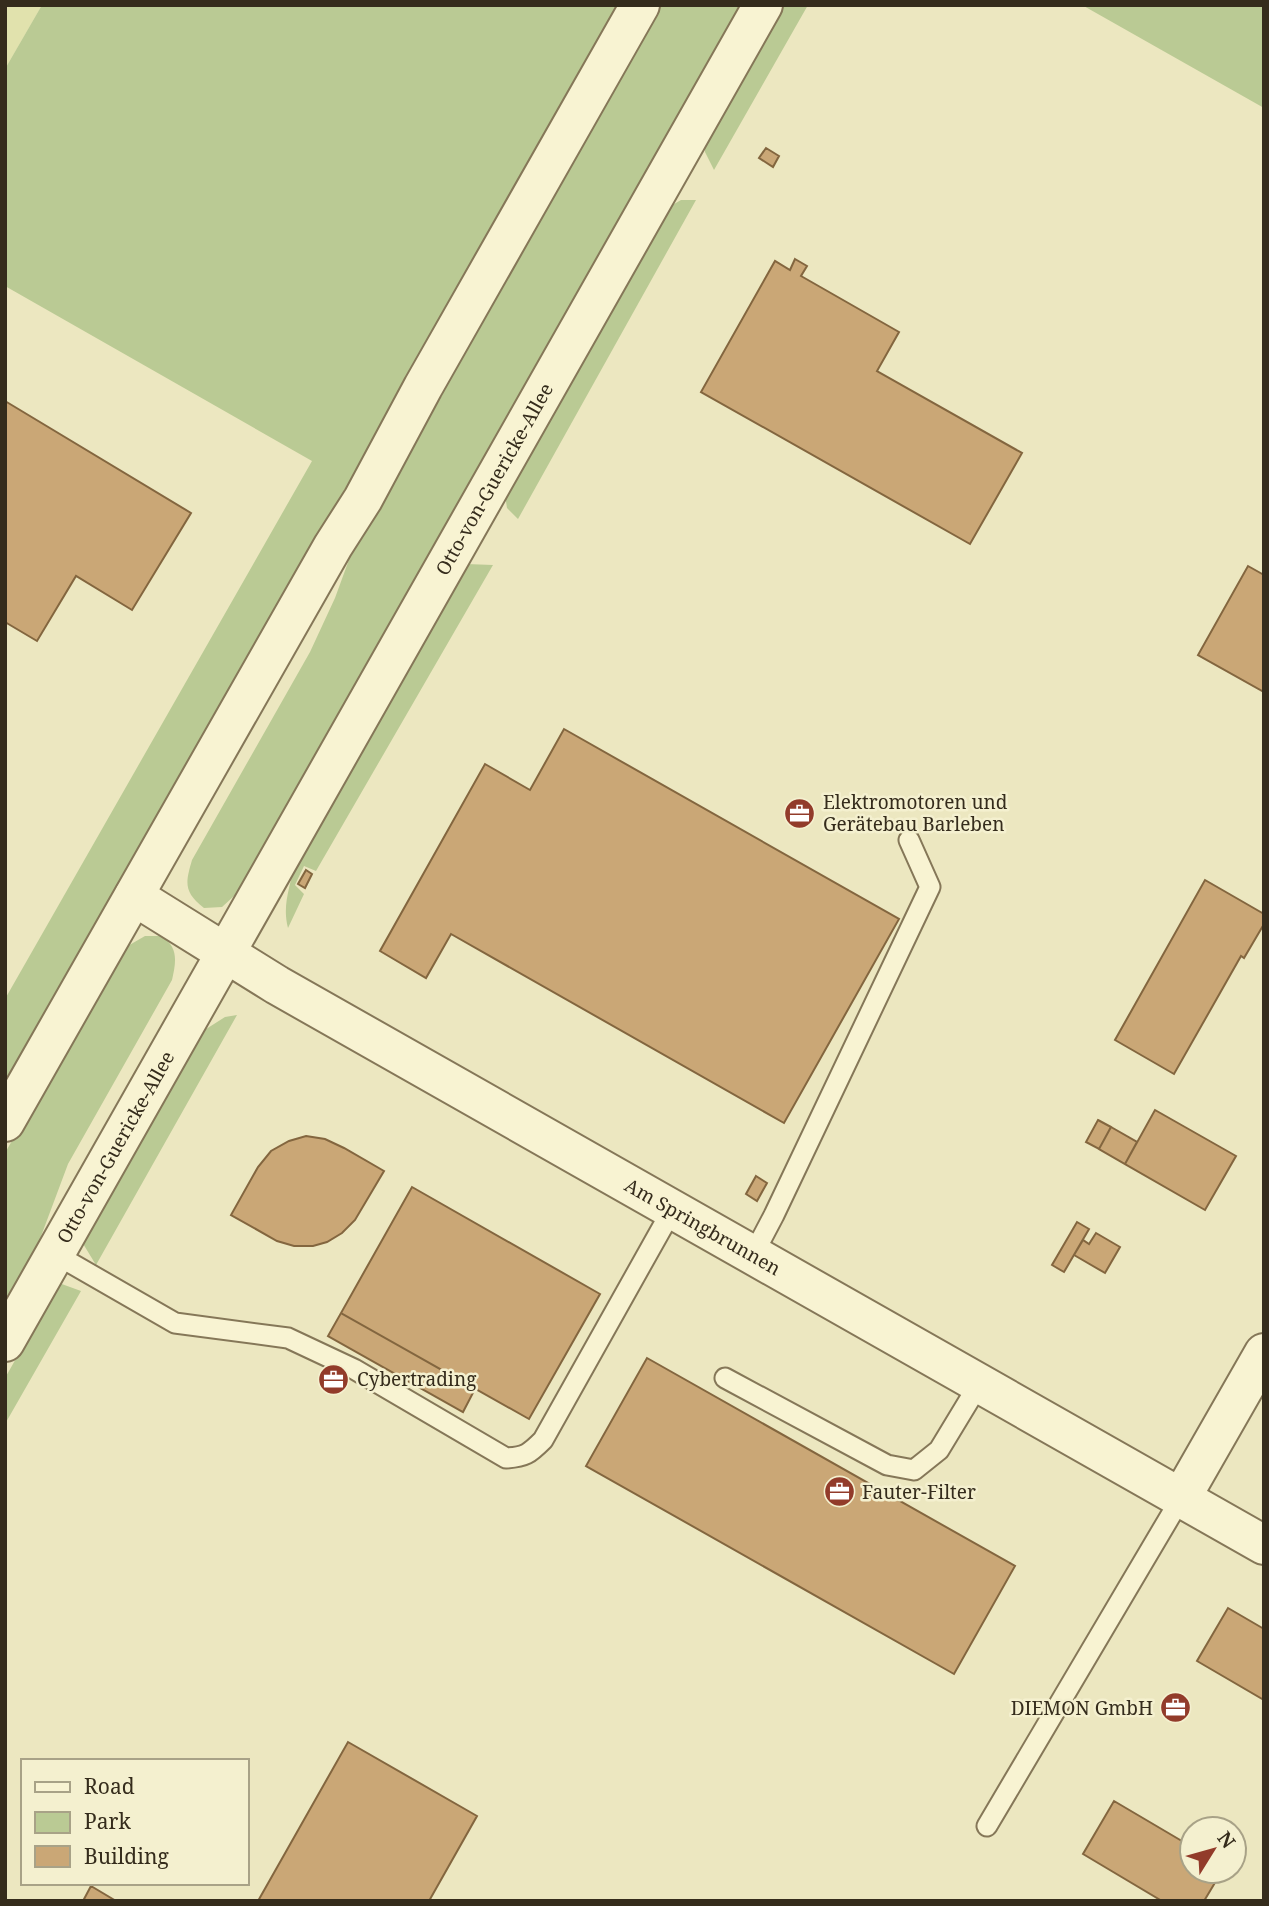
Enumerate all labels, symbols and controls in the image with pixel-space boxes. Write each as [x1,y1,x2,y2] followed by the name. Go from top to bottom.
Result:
[429,378,559,580] street label: Otto-von-Guericke-Allee
[823,789,1008,837] place label: Elektromotoren und Gerätebau Barleben
[783,796,817,830] office icon: Elektromotoren und Gerätebau Barleben
[51,1046,180,1248] street label: Otto-von-Guericke-Allee
[620,1172,786,1281] street label: Am Springbrunnen
[317,1362,351,1396] office icon: Cybertrading
[357,1366,476,1392] place label: Cybertrading
[822,1475,856,1509] office icon: Fauter-Filter
[862,1479,976,1505] place label: Fauter-Filter
[1159,1691,1193,1725] office icon: DIEMON GmbH
[1011,1695,1153,1721] place label: DIEMON GmbH
[21,1759,248,1885] legend
[84,1772,135,1800] text: Road
[84,1807,131,1835] text: Park
[1178,1815,1248,1885] north arrow
[1212,1826,1241,1854] text: N
[84,1842,169,1870] text: Building

